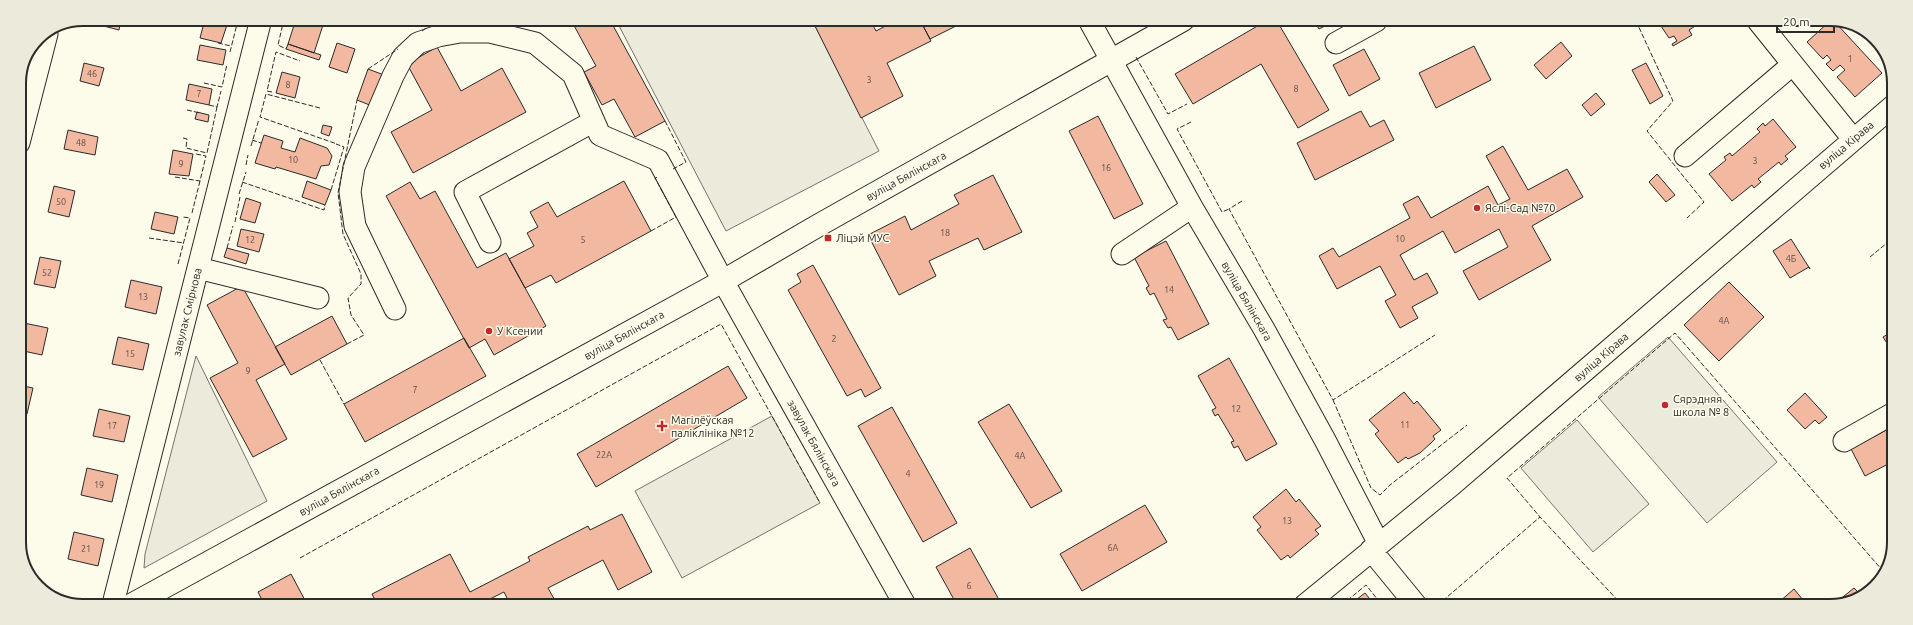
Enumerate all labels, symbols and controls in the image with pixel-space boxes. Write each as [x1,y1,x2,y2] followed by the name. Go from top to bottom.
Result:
[1777,8,1834,34] scale bar
[1783,15,1810,28] text: 20 m
[1847,54,1853,64] house number: 1
[87,69,97,79] house number: 46
[866,75,872,85] house number: 3
[285,80,291,90] house number: 8
[1293,84,1299,94] house number: 8
[196,89,202,99] house number: 7
[1816,119,1876,171] street label: вуліца Кірава
[76,138,86,148] house number: 48
[864,149,948,203] street label: вуліца Бялінскага
[288,155,298,165] house number: 10
[1752,156,1758,166] house number: 3
[178,159,184,169] house number: 9
[1101,163,1111,173] house number: 16
[56,197,66,207] house number: 50
[1485,202,1556,214] place label: Яслі-Сад №70
[1472,203,1482,213] marker: Яслі-Сад №70
[940,228,950,238] house number: 18
[836,232,890,244] place label: Ліцэй МУС
[823,233,833,243] marker: Ліцэй МУС
[1395,234,1405,244] house number: 10
[245,235,255,245] house number: 12
[580,235,586,245] house number: 5
[1786,254,1797,264] house number: 4Б
[1219,259,1275,343] street label: вуліца Бялінскага
[170,266,204,358] street label: завулак Смірнова
[42,268,52,278] house number: 52
[1164,285,1174,295] house number: 14
[138,292,148,302] house number: 13
[582,308,666,362] street label: вуліца Бялінскага
[1719,316,1730,326] house number: 4А
[497,325,543,337] place label: У Ксении
[484,326,494,336] marker: У Ксении
[1571,330,1631,384] street label: вуліца Кірава
[831,334,837,344] house number: 2
[125,349,135,359] house number: 15
[245,366,251,376] house number: 9
[412,385,418,395] house number: 7
[1673,393,1729,418] place label: Сярэдняя школа № 8
[785,398,843,488] street label: завулак Бялінскага
[1660,400,1670,410] marker: Сярэдняя школа № 8
[1231,404,1241,414] house number: 12
[671,414,755,439] place label: Магілёўская паліклініка №12
[656,420,668,432] marker: Магілёўская паліклініка №12
[1400,420,1410,430] house number: 11
[107,421,117,431] house number: 17
[596,450,612,460] house number: 22А
[1015,451,1026,461] house number: 4А
[297,464,381,518] street label: вуліца Бялінскага
[905,469,911,479] house number: 4
[94,480,104,490] house number: 19
[1282,516,1292,526] house number: 13
[1108,543,1119,553] house number: 6А
[81,544,91,554] house number: 21
[966,581,972,591] house number: 6

